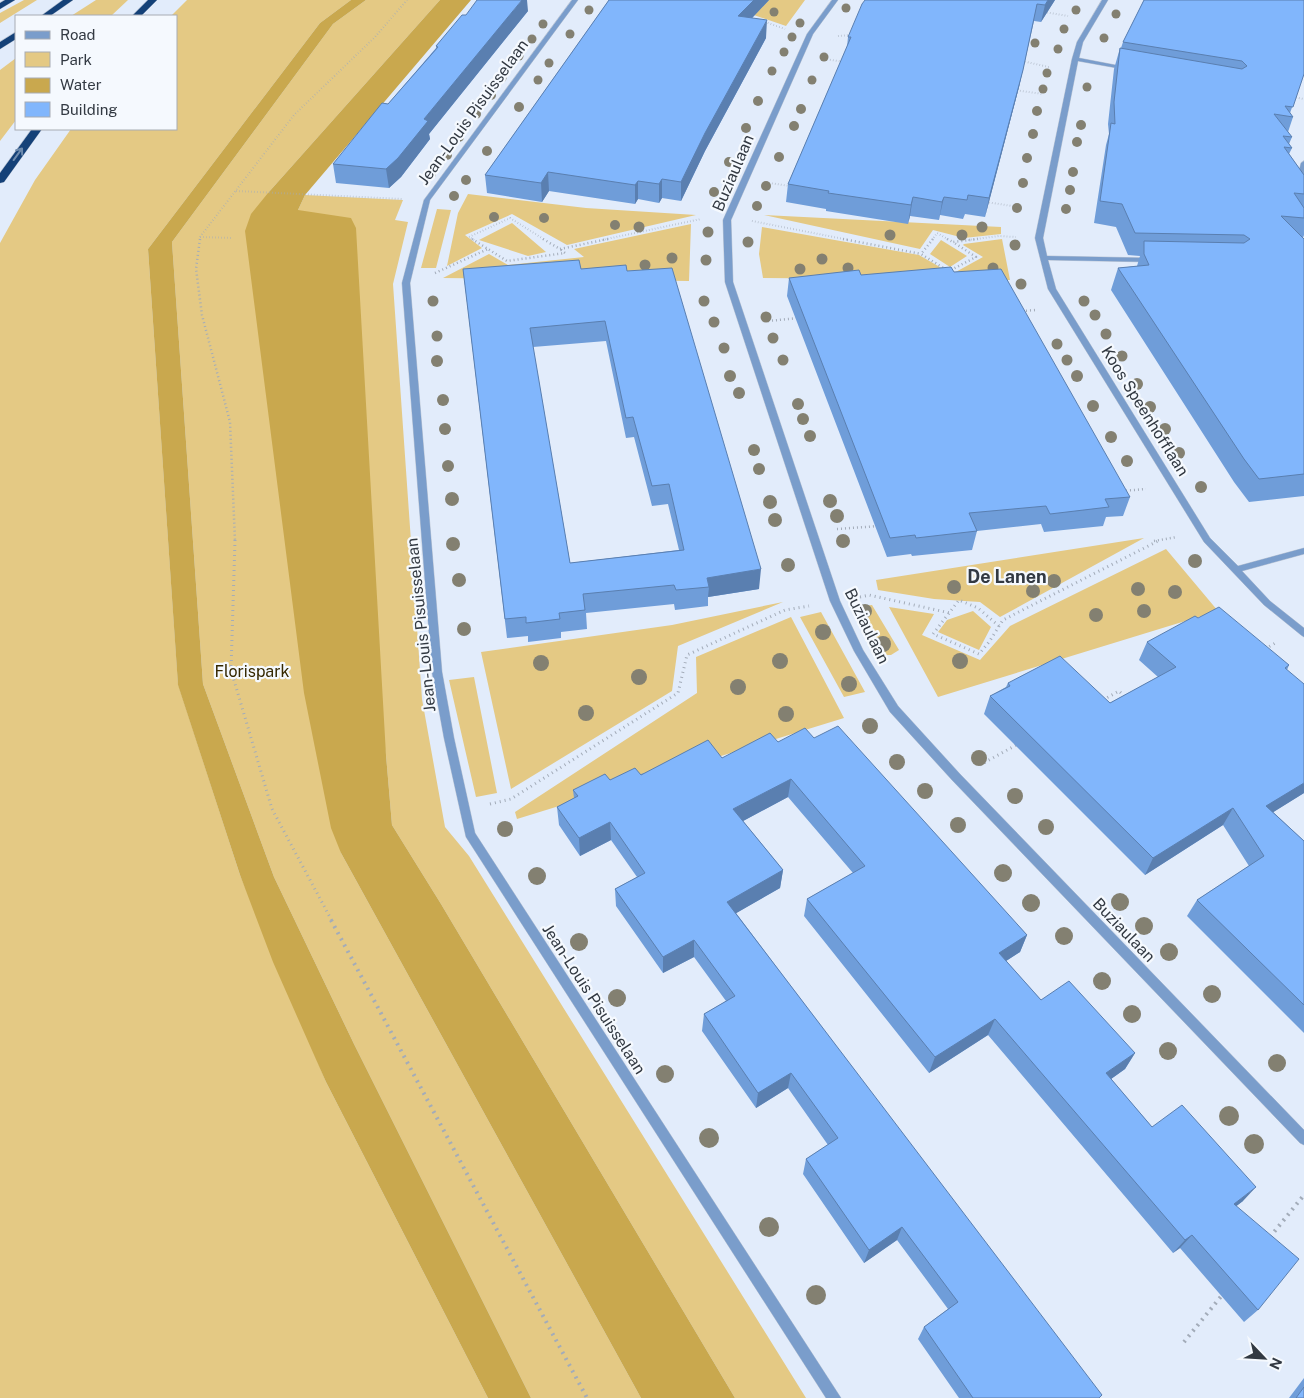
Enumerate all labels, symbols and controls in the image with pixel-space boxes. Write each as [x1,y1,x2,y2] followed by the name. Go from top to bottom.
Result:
[15,15,178,130] legend
[60,26,96,43] text: Road
[414,36,532,188] street label: Jean-Louis Pisuisselaan
[60,51,92,68] text: Park
[60,76,102,93] text: Water
[60,101,118,118] text: Building
[708,132,758,214] street label: Buziaulaan
[13,147,23,161] one-way arrow
[1097,342,1193,480] street label: Koos Speenhofflaan
[402,537,440,713] street label: Jean-Louis Pisuisselaan
[967,566,1047,587] district label: De Lanen
[841,585,893,667] street label: Buziaulaan
[215,662,289,681] park label: Florispark
[1089,894,1159,966] street label: Buziaulaan
[538,920,650,1078] street label: Jean-Louis Pisuisselaan
[1239,1333,1289,1383] north arrow
[1266,1355,1285,1372] text: N

